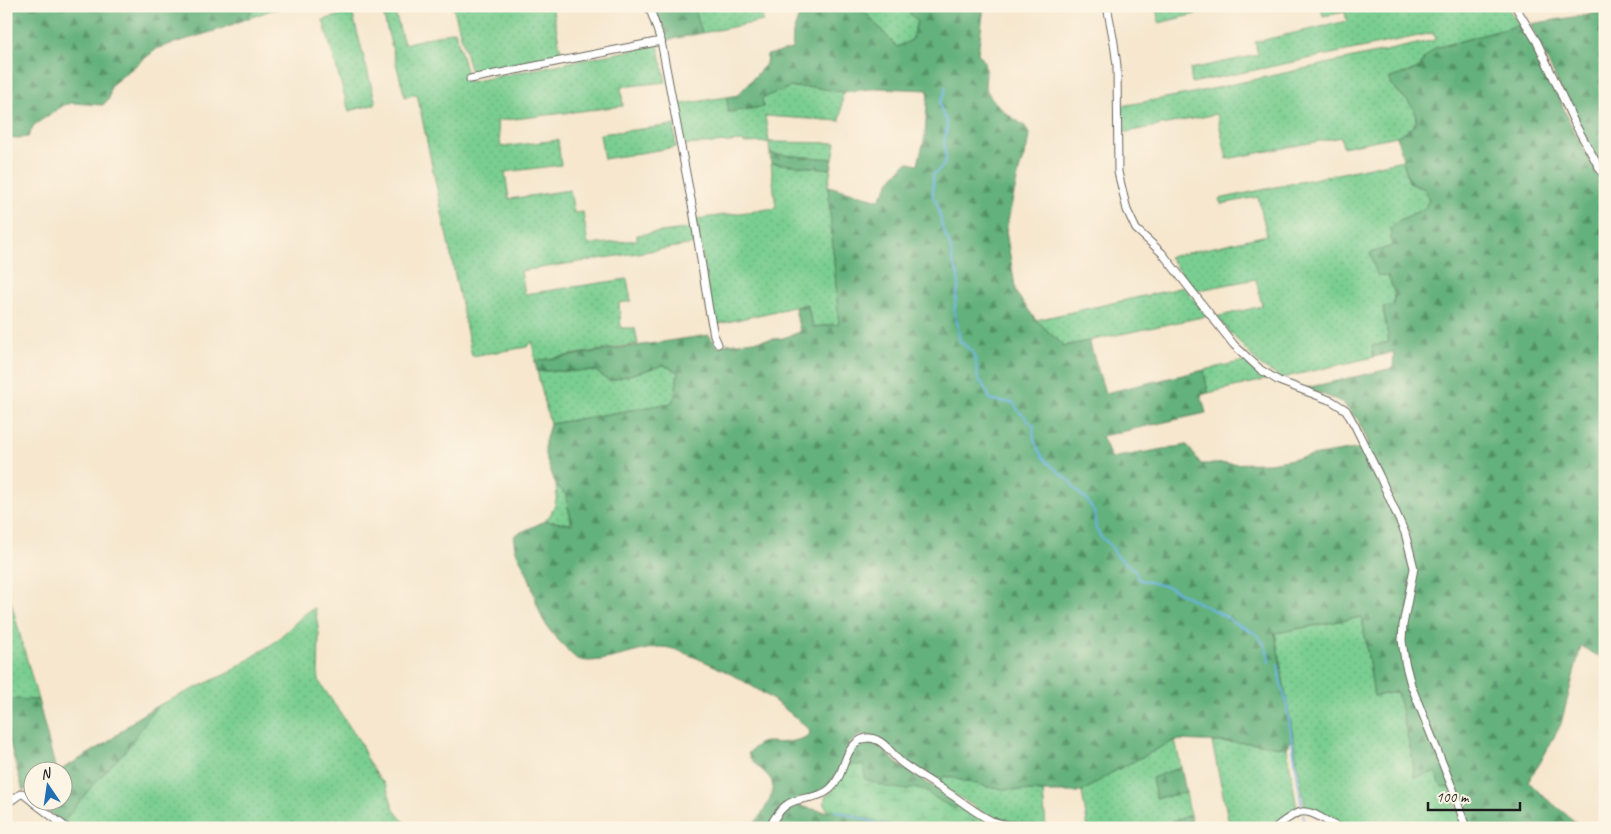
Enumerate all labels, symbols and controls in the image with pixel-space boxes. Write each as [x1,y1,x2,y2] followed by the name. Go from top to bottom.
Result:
[22,762,72,812] north arrow
[39,764,54,783] text: N
[1428,779,1521,811] scale bar
[1436,788,1470,807] text: 100 m

